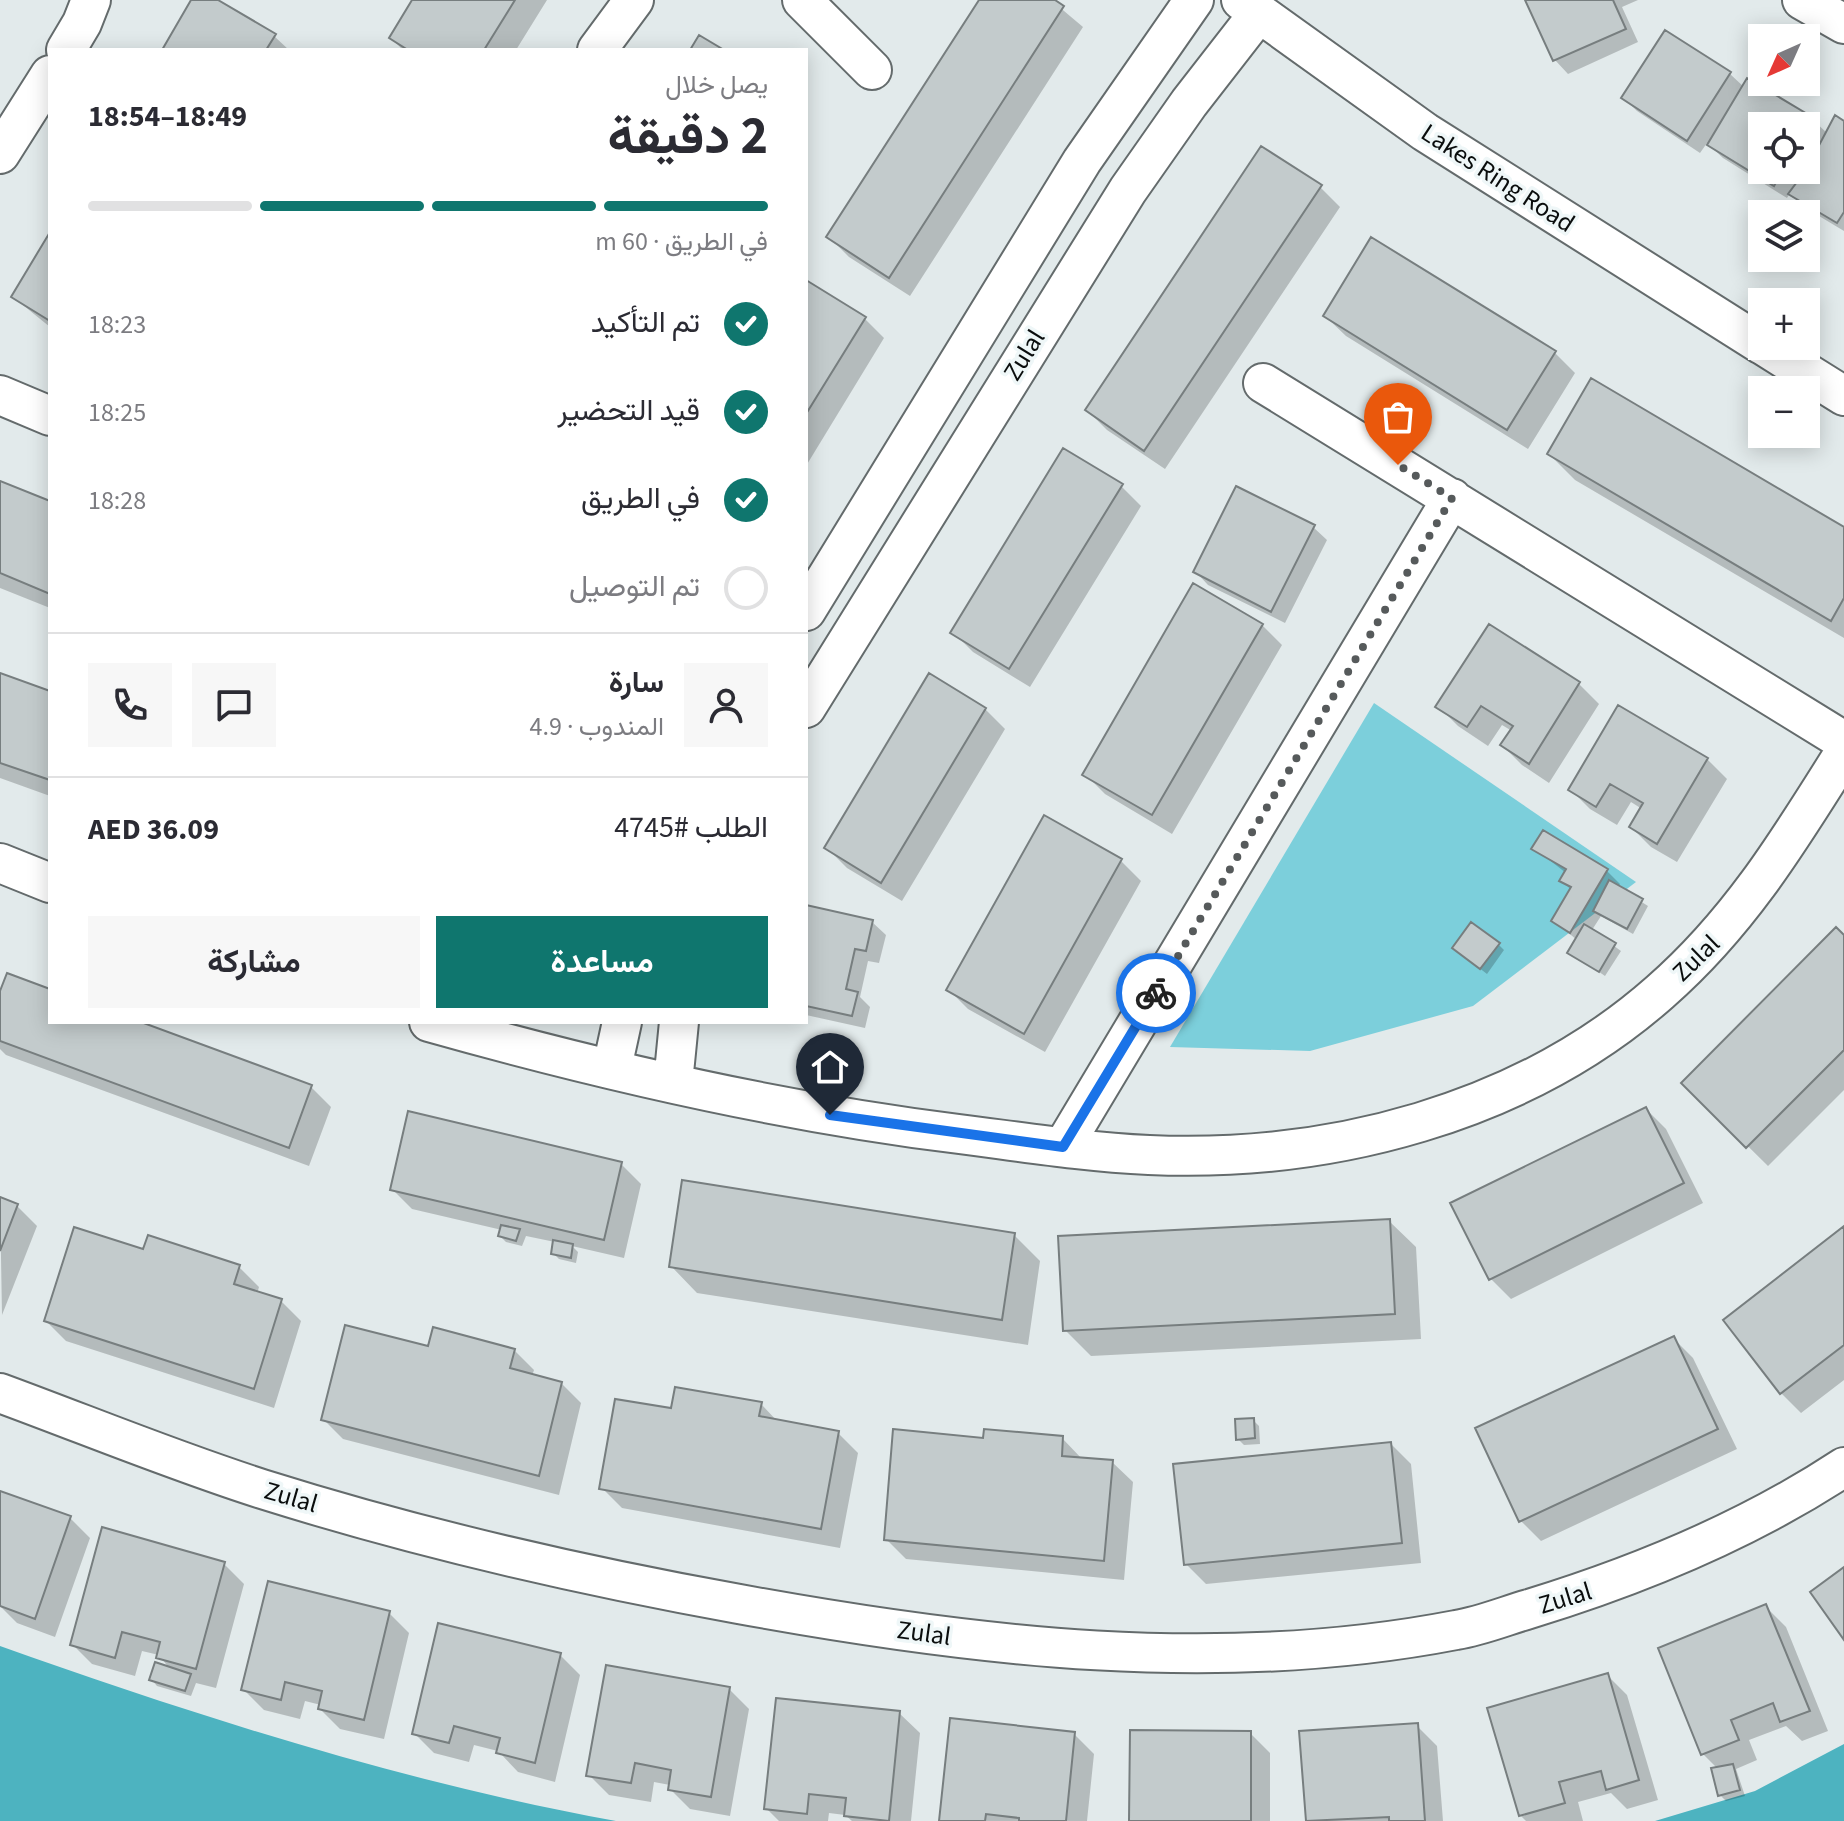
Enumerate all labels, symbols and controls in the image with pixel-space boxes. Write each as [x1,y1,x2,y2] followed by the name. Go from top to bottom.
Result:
[1748,24,1820,96] north arrow
[1748,24,1820,448] map controls
[665,66,768,103] text: يصل خلال
[88,95,247,138] text: 18:49–18:54
[608,100,768,174] text: 2 دقيقة
[1748,112,1820,184] button: locate
[1414,114,1582,242] street label: Lakes Ring Road
[1748,200,1820,272] button: layers
[595,223,768,260] text: في الطريق · 60 m
[1748,288,1820,360] button: +
[591,301,700,344] text: تم التأكيد
[724,302,768,346] icon: check
[88,306,146,343] text: 18:23
[994,322,1054,388] street label: Zulal
[1748,376,1820,448] button: −
[1364,383,1432,465] pin
[557,389,700,432] text: قيد التحضير
[724,390,768,434] icon: check
[88,394,146,431] text: 18:25
[1376,395,1420,439] icon: bag
[581,477,700,520] text: في الطريق
[724,478,768,522] icon: check
[88,482,146,519] text: 18:28
[569,565,700,608] text: تم التوصيل
[609,661,664,704] text: سارة
[88,663,172,747] button: phone
[192,663,276,747] button: chat
[684,663,768,747] button: person
[529,708,664,745] text: المندوب · 4.9
[614,806,768,849] text: الطلب #4745
[88,808,219,851] text: AED 36.09
[88,916,420,1008] button: مشاركة
[436,916,768,1008] button: مساعدة
[1664,926,1728,990] street label: Zulal
[1116,953,1196,1033] courier
[1134,971,1178,1015] icon: bike
[796,1033,864,1115] pin
[808,1045,852,1089] icon: home
[260,1472,322,1522] street label: Zulal
[1534,1572,1596,1624] street label: Zulal
[895,1611,953,1655] street label: Zulal

